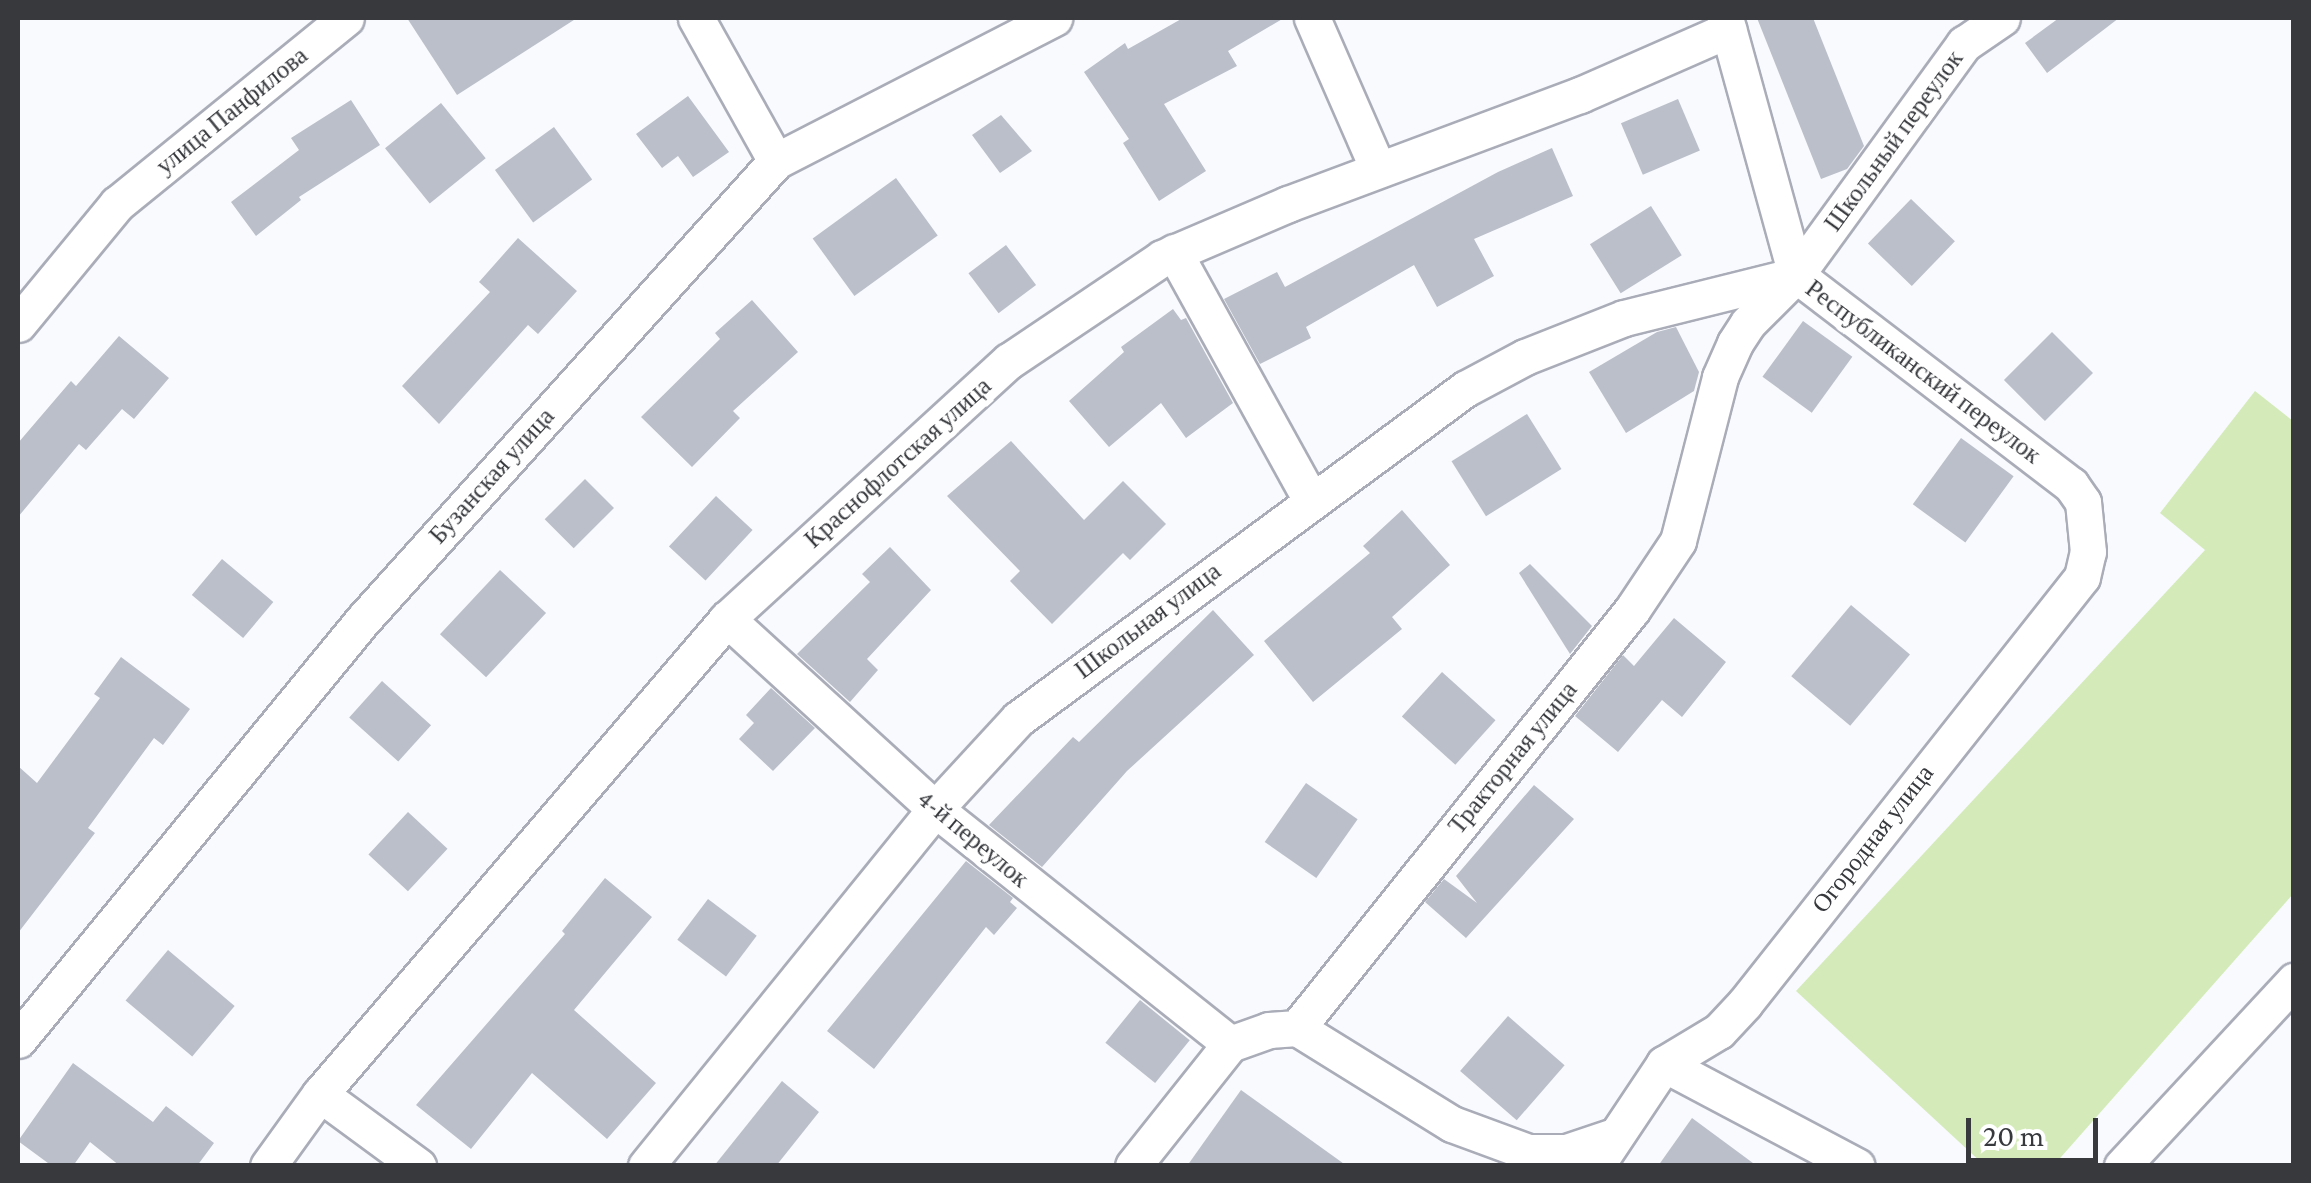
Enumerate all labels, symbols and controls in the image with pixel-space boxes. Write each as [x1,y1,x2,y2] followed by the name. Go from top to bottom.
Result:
[150,41,314,181] street label: улица Панфилова
[1818,45,1970,237] street label: Школьный переулок
[1799,274,2047,470] street label: Республиканский переулок
[799,371,997,555] street label: Краснофлотская улица
[423,402,561,550] street label: Бузанская улица
[1069,557,1227,685] street label: Школьная улица
[1442,676,1584,840] street label: Тракторная улица
[1806,759,1940,919] street label: Огородная улица
[911,784,1035,894] street label: 4-й переулок
[1971,1098,2104,1160] scale bar
[1983,1119,2044,1152] text: 20 m

